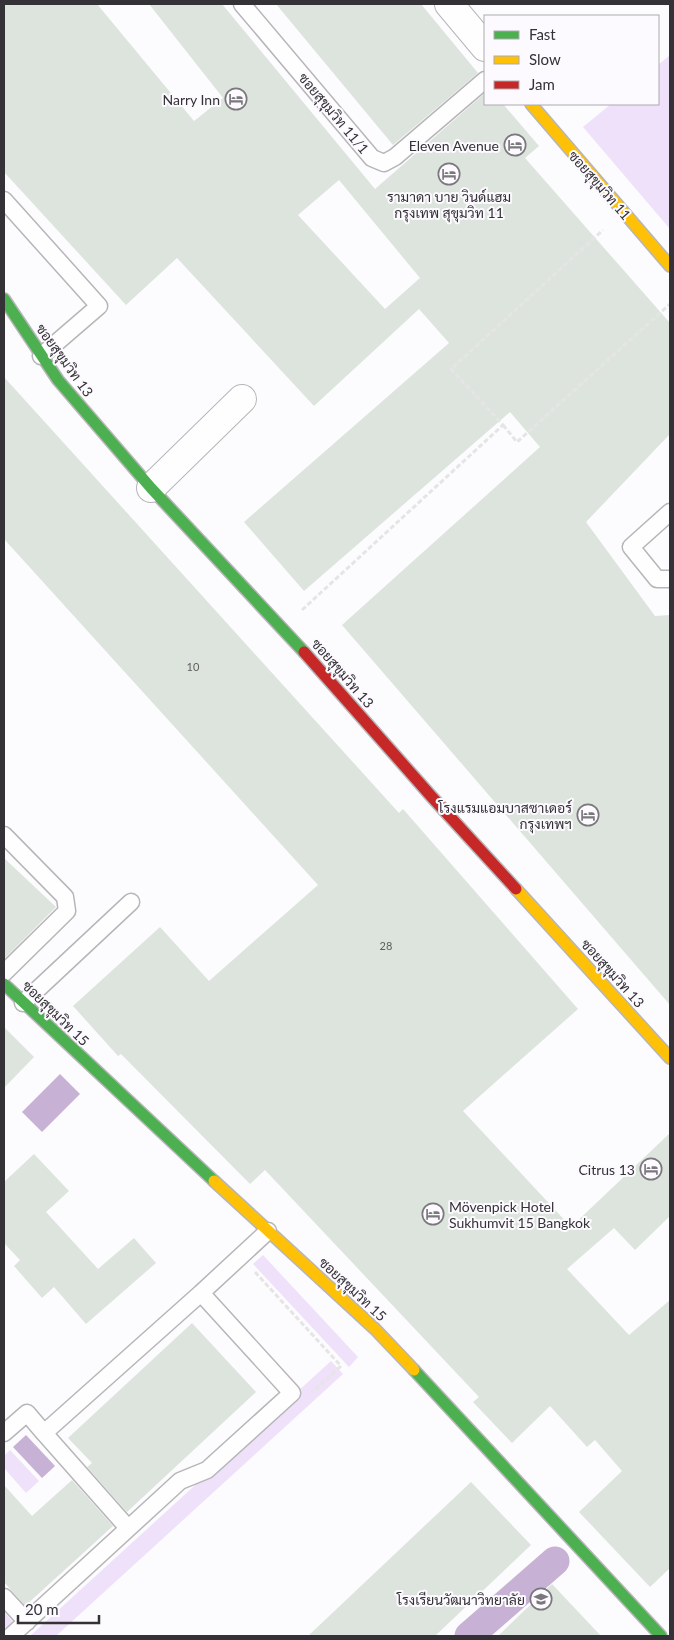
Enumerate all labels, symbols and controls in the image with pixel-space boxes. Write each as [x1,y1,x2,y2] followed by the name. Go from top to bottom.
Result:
[484,15,659,105] legend
[529,25,556,43] text: Fast
[529,50,561,68] text: Slow
[294,69,373,158] street label: ซอยสุขุมวิท 11/1
[529,75,555,93] text: Jam
[224,87,248,111] hotel icon: Narry Inn
[162,91,220,108] place label: Narry Inn
[503,133,527,157] hotel icon: Eleven Avenue
[409,137,499,154] place label: Eleven Avenue
[564,147,635,224] street label: ซอยสุขุมวิท 11
[437,162,461,186] hotel icon: รามาดา บาย วินด์แฮม กรุงเทพ สุขุมวิท 11
[387,188,511,223] place label: รามาดา บาย วินด์แฮม กรุงเทพ สุขุมวิท 11
[31,320,97,401] street label: ซอยสุขุมวิท 13
[307,635,378,712] street label: ซอยสุขุมวิท 13
[187,660,200,673] house number: 10
[437,799,572,834] place label: โรงแรมแอมบาสซาเดอร์ กรุงเทพฯ
[576,803,600,827] hotel icon: โรงแรมแอมบาสซาเดอร์ กรุงเทพฯ
[576,935,648,1012] street label: ซอยสุขุมวิท 13
[380,939,392,952] house number: 28
[18,977,93,1050] street label: ซอยสุขุมวิท 15
[639,1157,663,1181] hotel icon: Citrus 13
[578,1161,635,1178] place label: Citrus 13
[449,1198,591,1231] place label: Mövenpick Hotel Sukhumvit 15 Bangkok
[421,1202,445,1226] hotel icon: Mövenpick Hotel Sukhumvit 15 Bangkok
[314,1253,390,1326] street label: ซอยสุขุมวิท 15
[529,1587,553,1611] school or university icon: โรงเรียนวัฒนาวิทยาลัย
[396,1591,525,1608] place label: โรงเรียนวัฒนาวิทยาลัย
[18,1592,99,1624] scale bar
[25,1600,59,1618] text: 20 m

